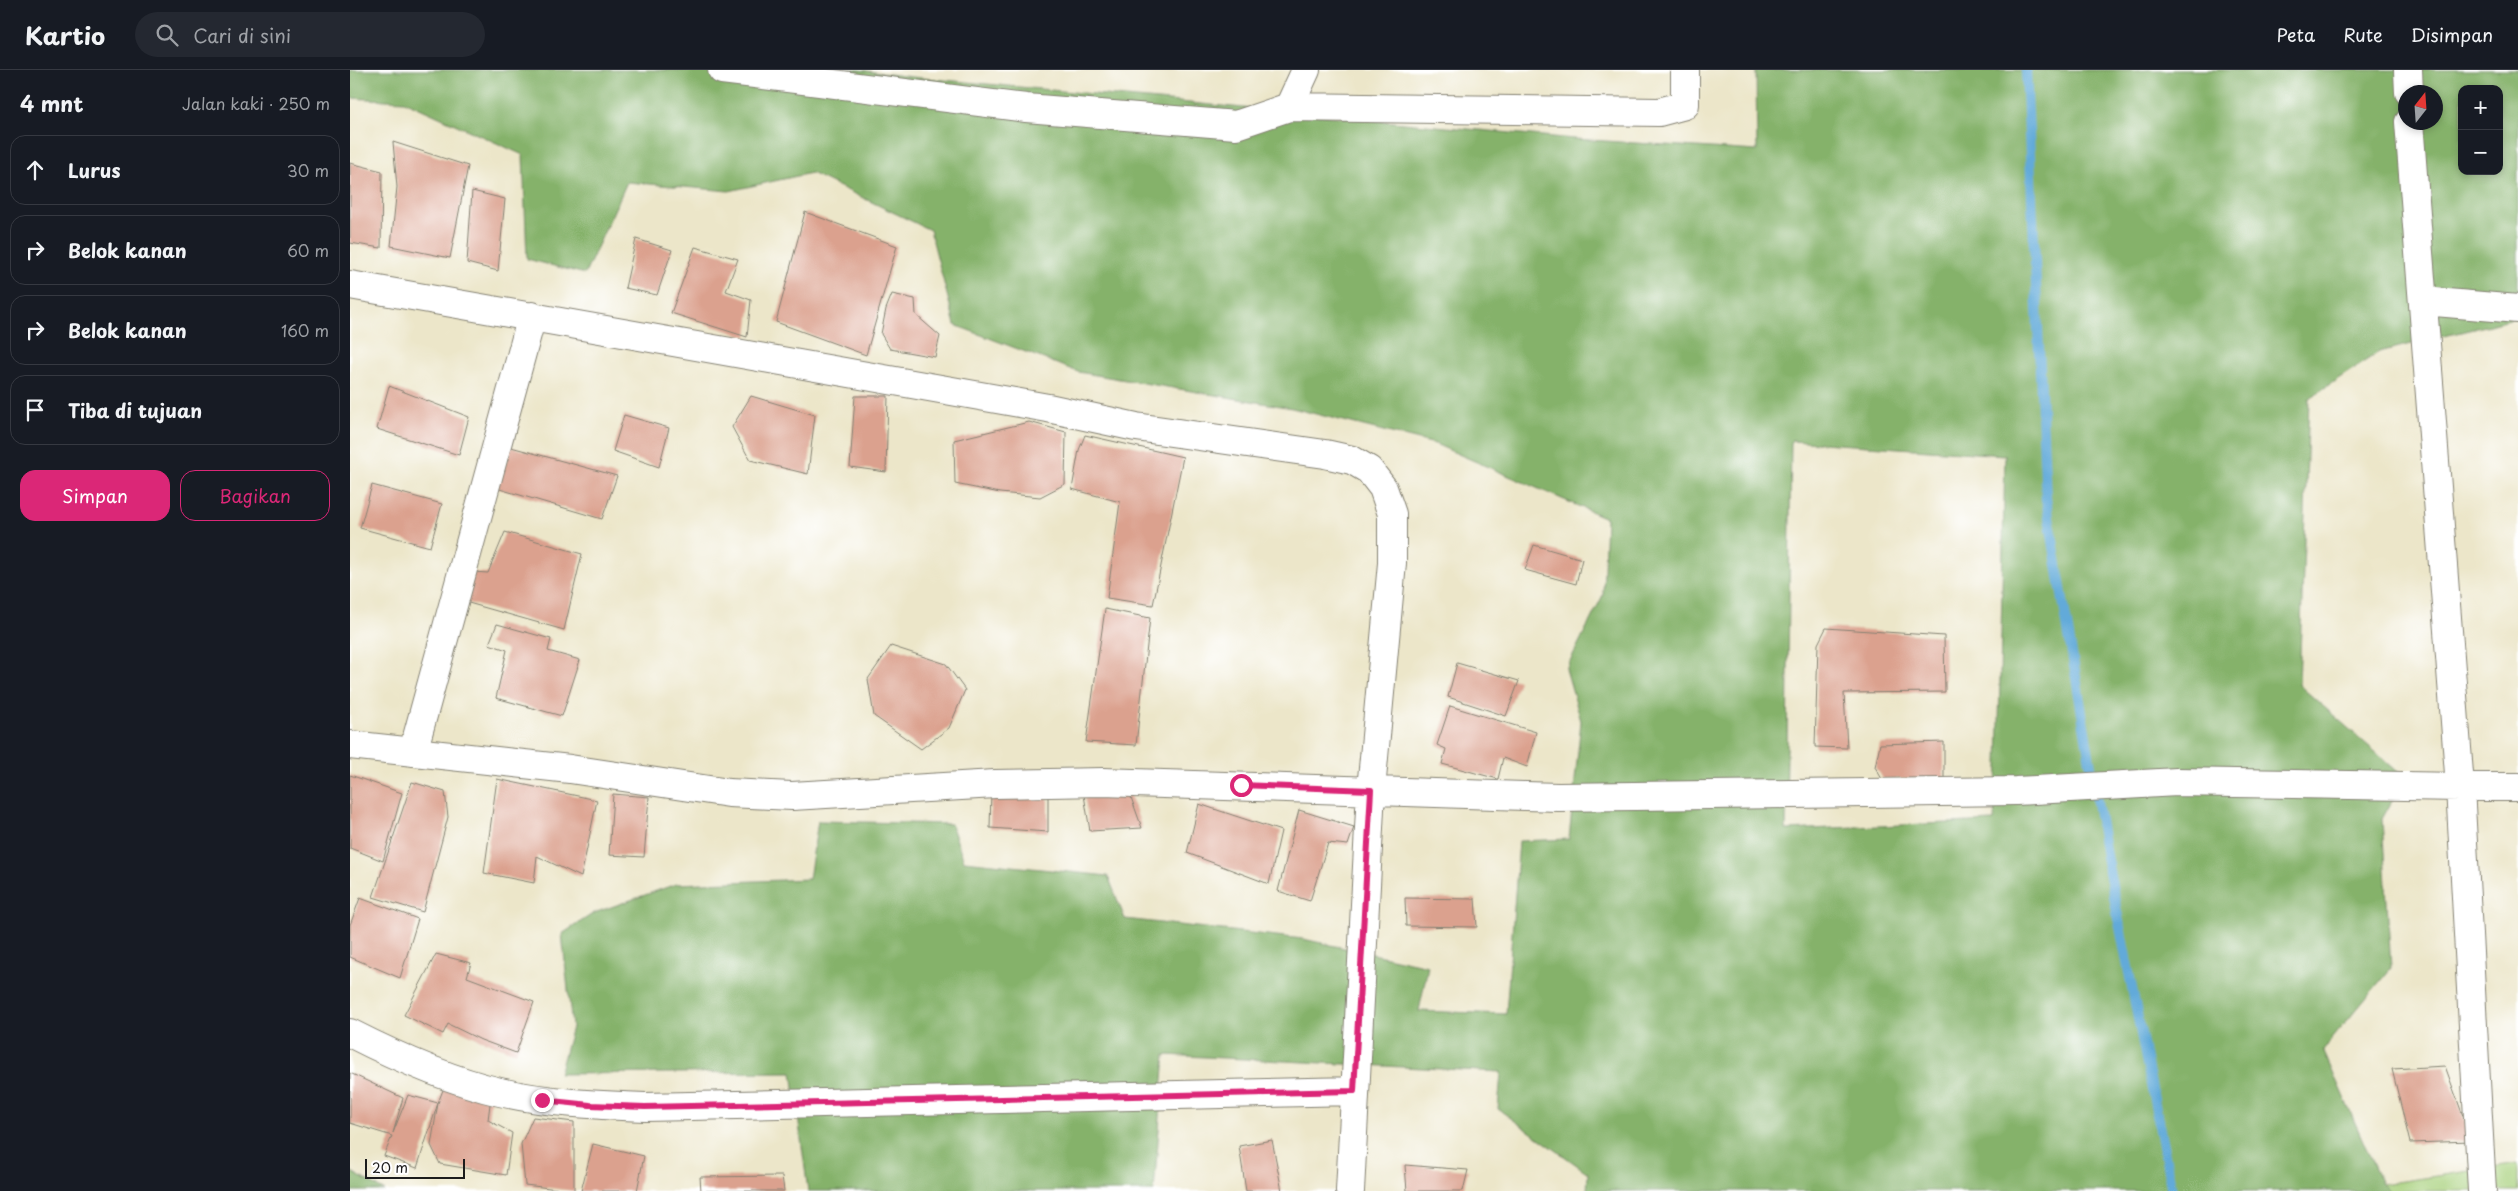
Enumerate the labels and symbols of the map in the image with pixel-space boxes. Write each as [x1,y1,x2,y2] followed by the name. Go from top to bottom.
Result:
[2398,85,2443,130] north arrow
[1230,774,1253,797] route start
[531,1089,554,1112] route end
[365,1156,465,1179] scale bar

